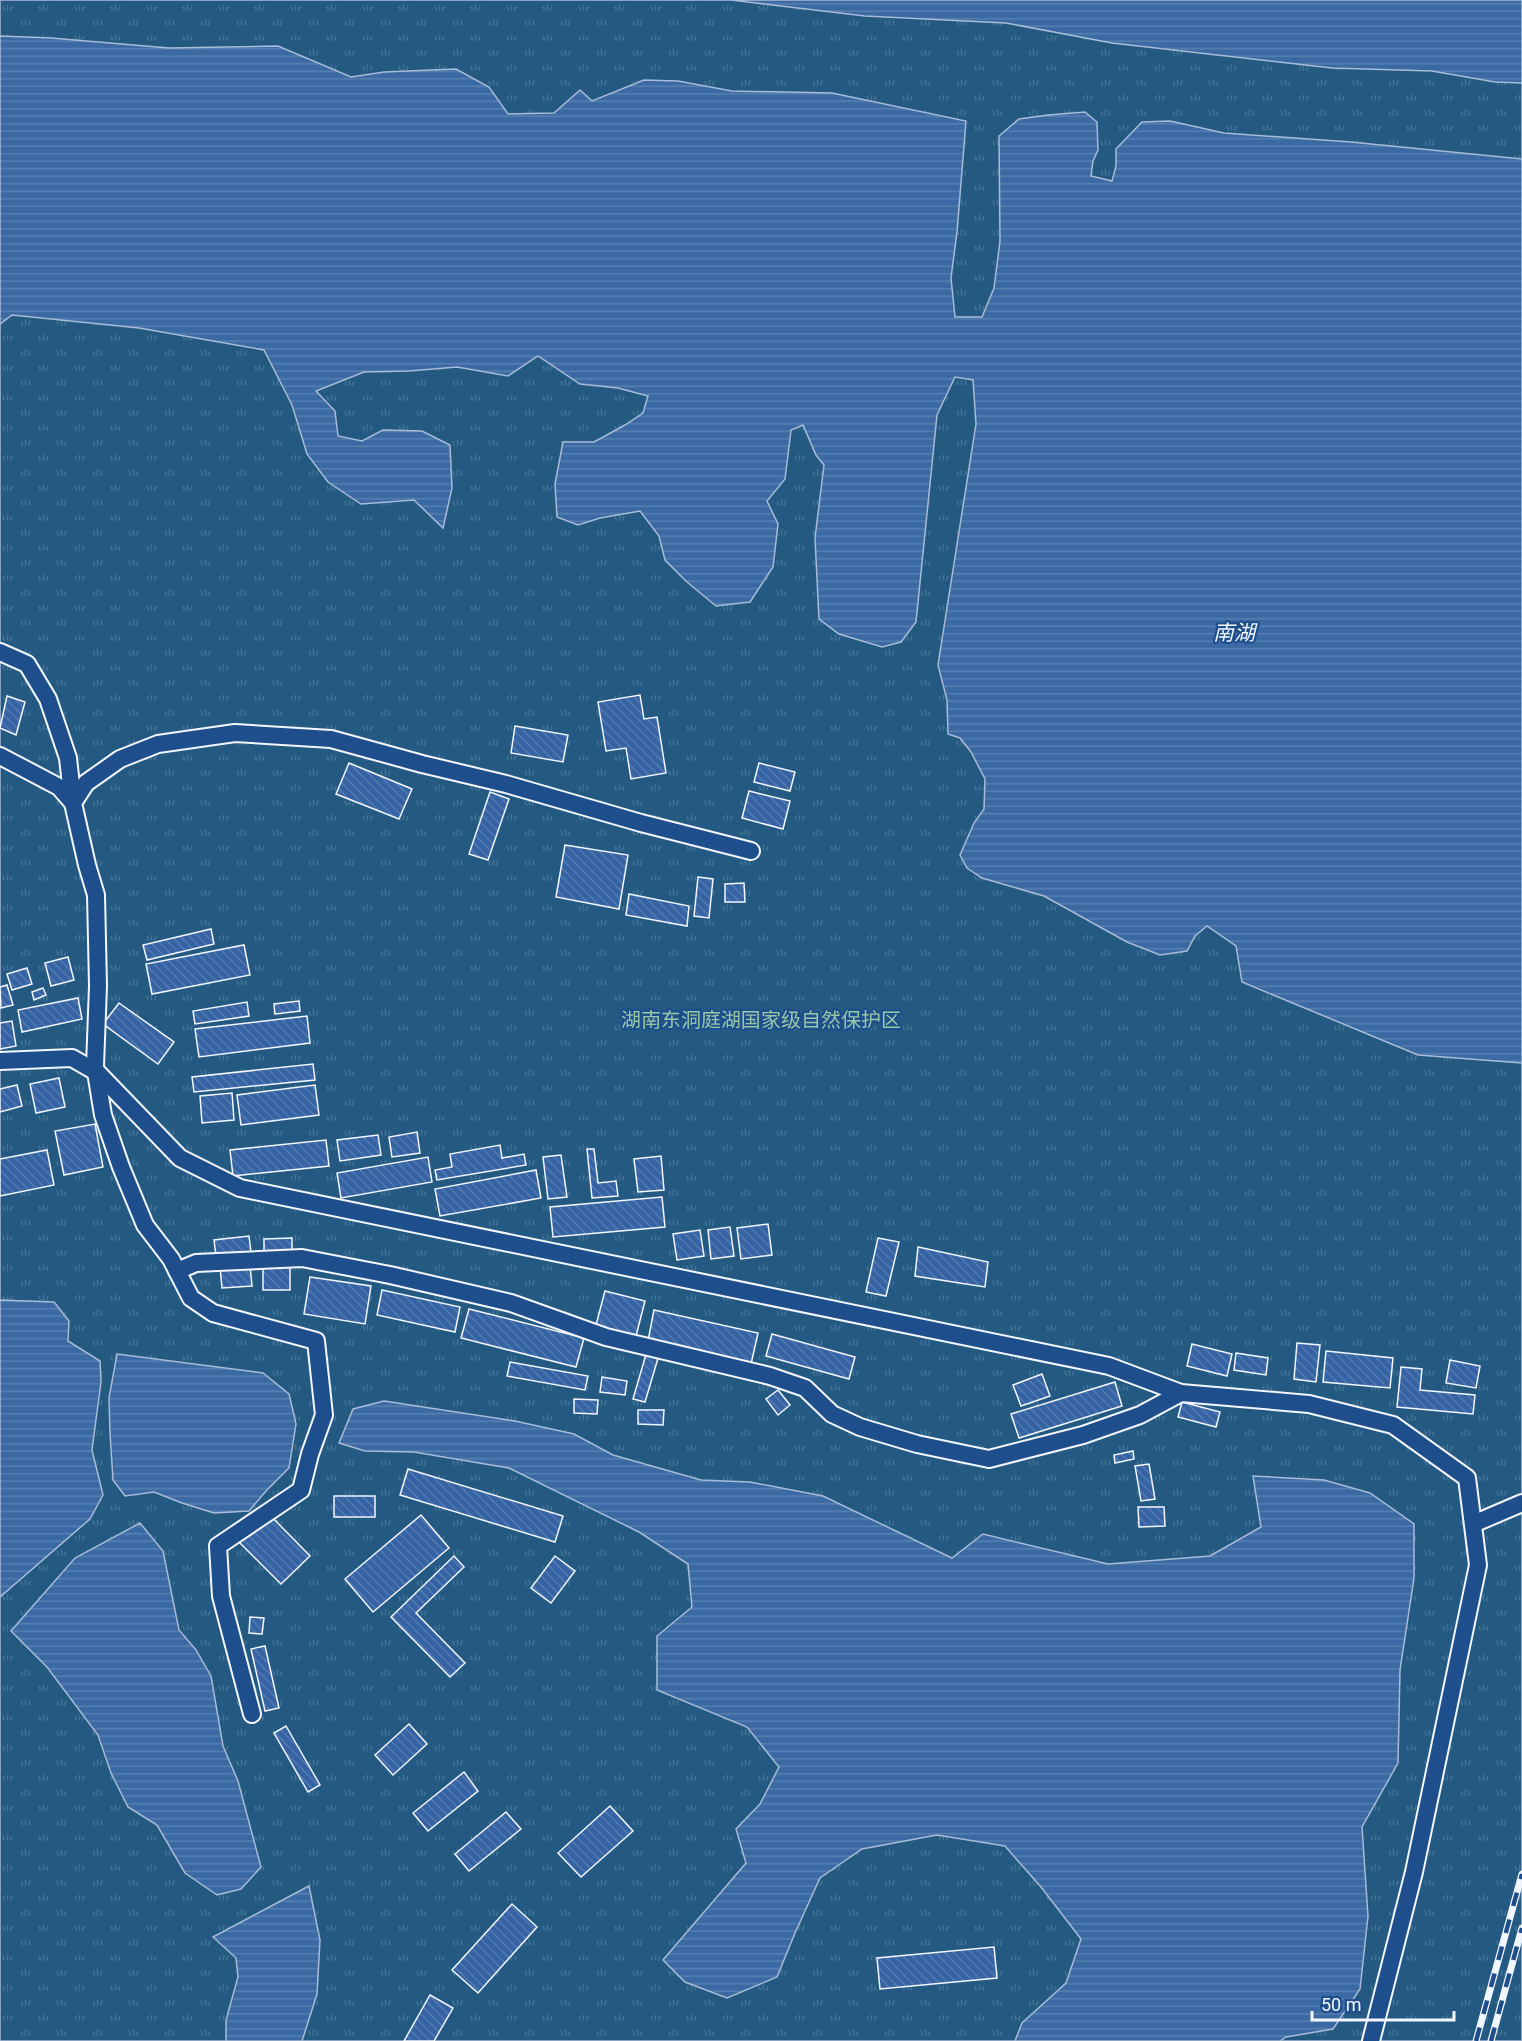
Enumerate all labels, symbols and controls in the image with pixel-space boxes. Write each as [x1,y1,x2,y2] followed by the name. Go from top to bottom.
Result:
[1213,621,1258,645] water label: 南湖
[621,1008,901,1032] park label: 湖南东洞庭湖国家级自然保护区
[1312,1984,1454,2022] scale bar
[1321,1994,1361,2015] text: 50 m

